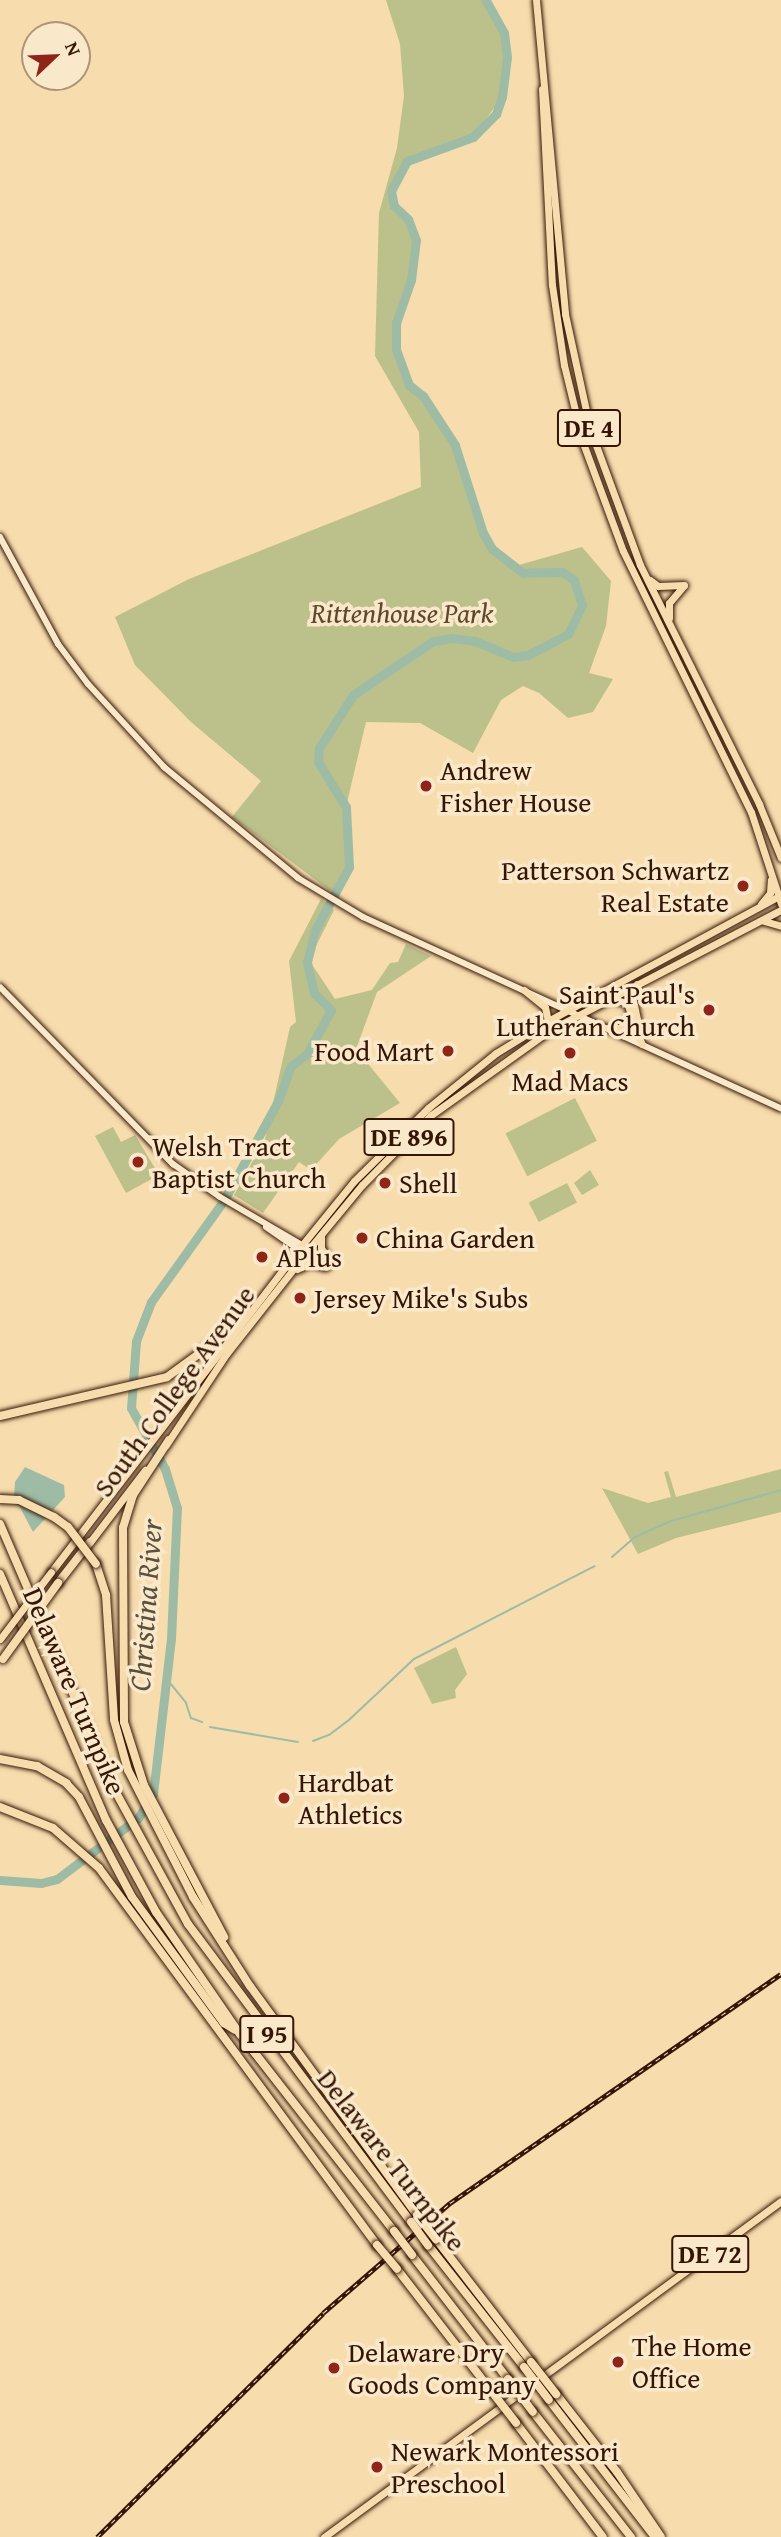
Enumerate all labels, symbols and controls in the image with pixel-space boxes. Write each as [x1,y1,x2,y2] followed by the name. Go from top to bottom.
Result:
[21,21,91,91] north arrow
[58,37,89,60] text: N
[556,406,622,450] road number: DE 4
[311,596,493,630] park label: Rittenhouse Park
[440,753,591,819] place label: Andrew Fisher House
[418,778,434,794] marker: Andrew Fisher House
[501,853,729,919] place label: Patterson Schwartz Real Estate
[735,878,751,894] marker: Patterson Schwartz Real Estate
[496,977,695,1043] place label: Saint Paul's Lutheran Church
[701,1002,717,1018] marker: Saint Paul's Lutheran Church
[314,1034,434,1068] place label: Food Mart
[440,1043,456,1059] marker: Food Mart
[562,1045,578,1061] marker: Mad Macs
[511,1064,629,1098] place label: Mad Macs
[364,1114,454,1160] road number: DE 896
[152,1129,326,1195] place label: Welsh Tract Baptist Church
[130,1154,146,1170] marker: Welsh Tract Baptist Church
[399,1166,457,1200] place label: Shell
[377,1175,393,1191] marker: Shell
[376,1221,535,1255] place label: China Garden
[354,1230,370,1246] marker: China Garden
[276,1240,342,1274] place label: APlus
[254,1249,270,1265] marker: APlus
[86,1279,262,1503] street label: South College Avenue
[314,1281,528,1315] place label: Jersey Mike's Subs
[292,1290,308,1306] marker: Jersey Mike's Subs
[121,1518,169,1692] water label: Christina River
[16,1582,134,1800] street label: Delaware Turnpike
[298,1765,403,1831] place label: Hardbat Athletics
[276,1790,292,1806] marker: Hardbat Athletics
[239,2011,295,2056] road number: I 95
[310,2062,474,2258] street label: Delaware Turnpike
[670,2232,750,2276] road number: DE 72
[632,2329,752,2395] place label: The Home Office
[348,2335,536,2401] place label: Delaware Dry Goods Company
[610,2354,626,2370] marker: The Home Office
[326,2360,342,2376] marker: Delaware Dry Goods Company
[391,2434,619,2500] place label: Newark Montessori Preschool
[369,2459,385,2475] marker: Newark Montessori Preschool

